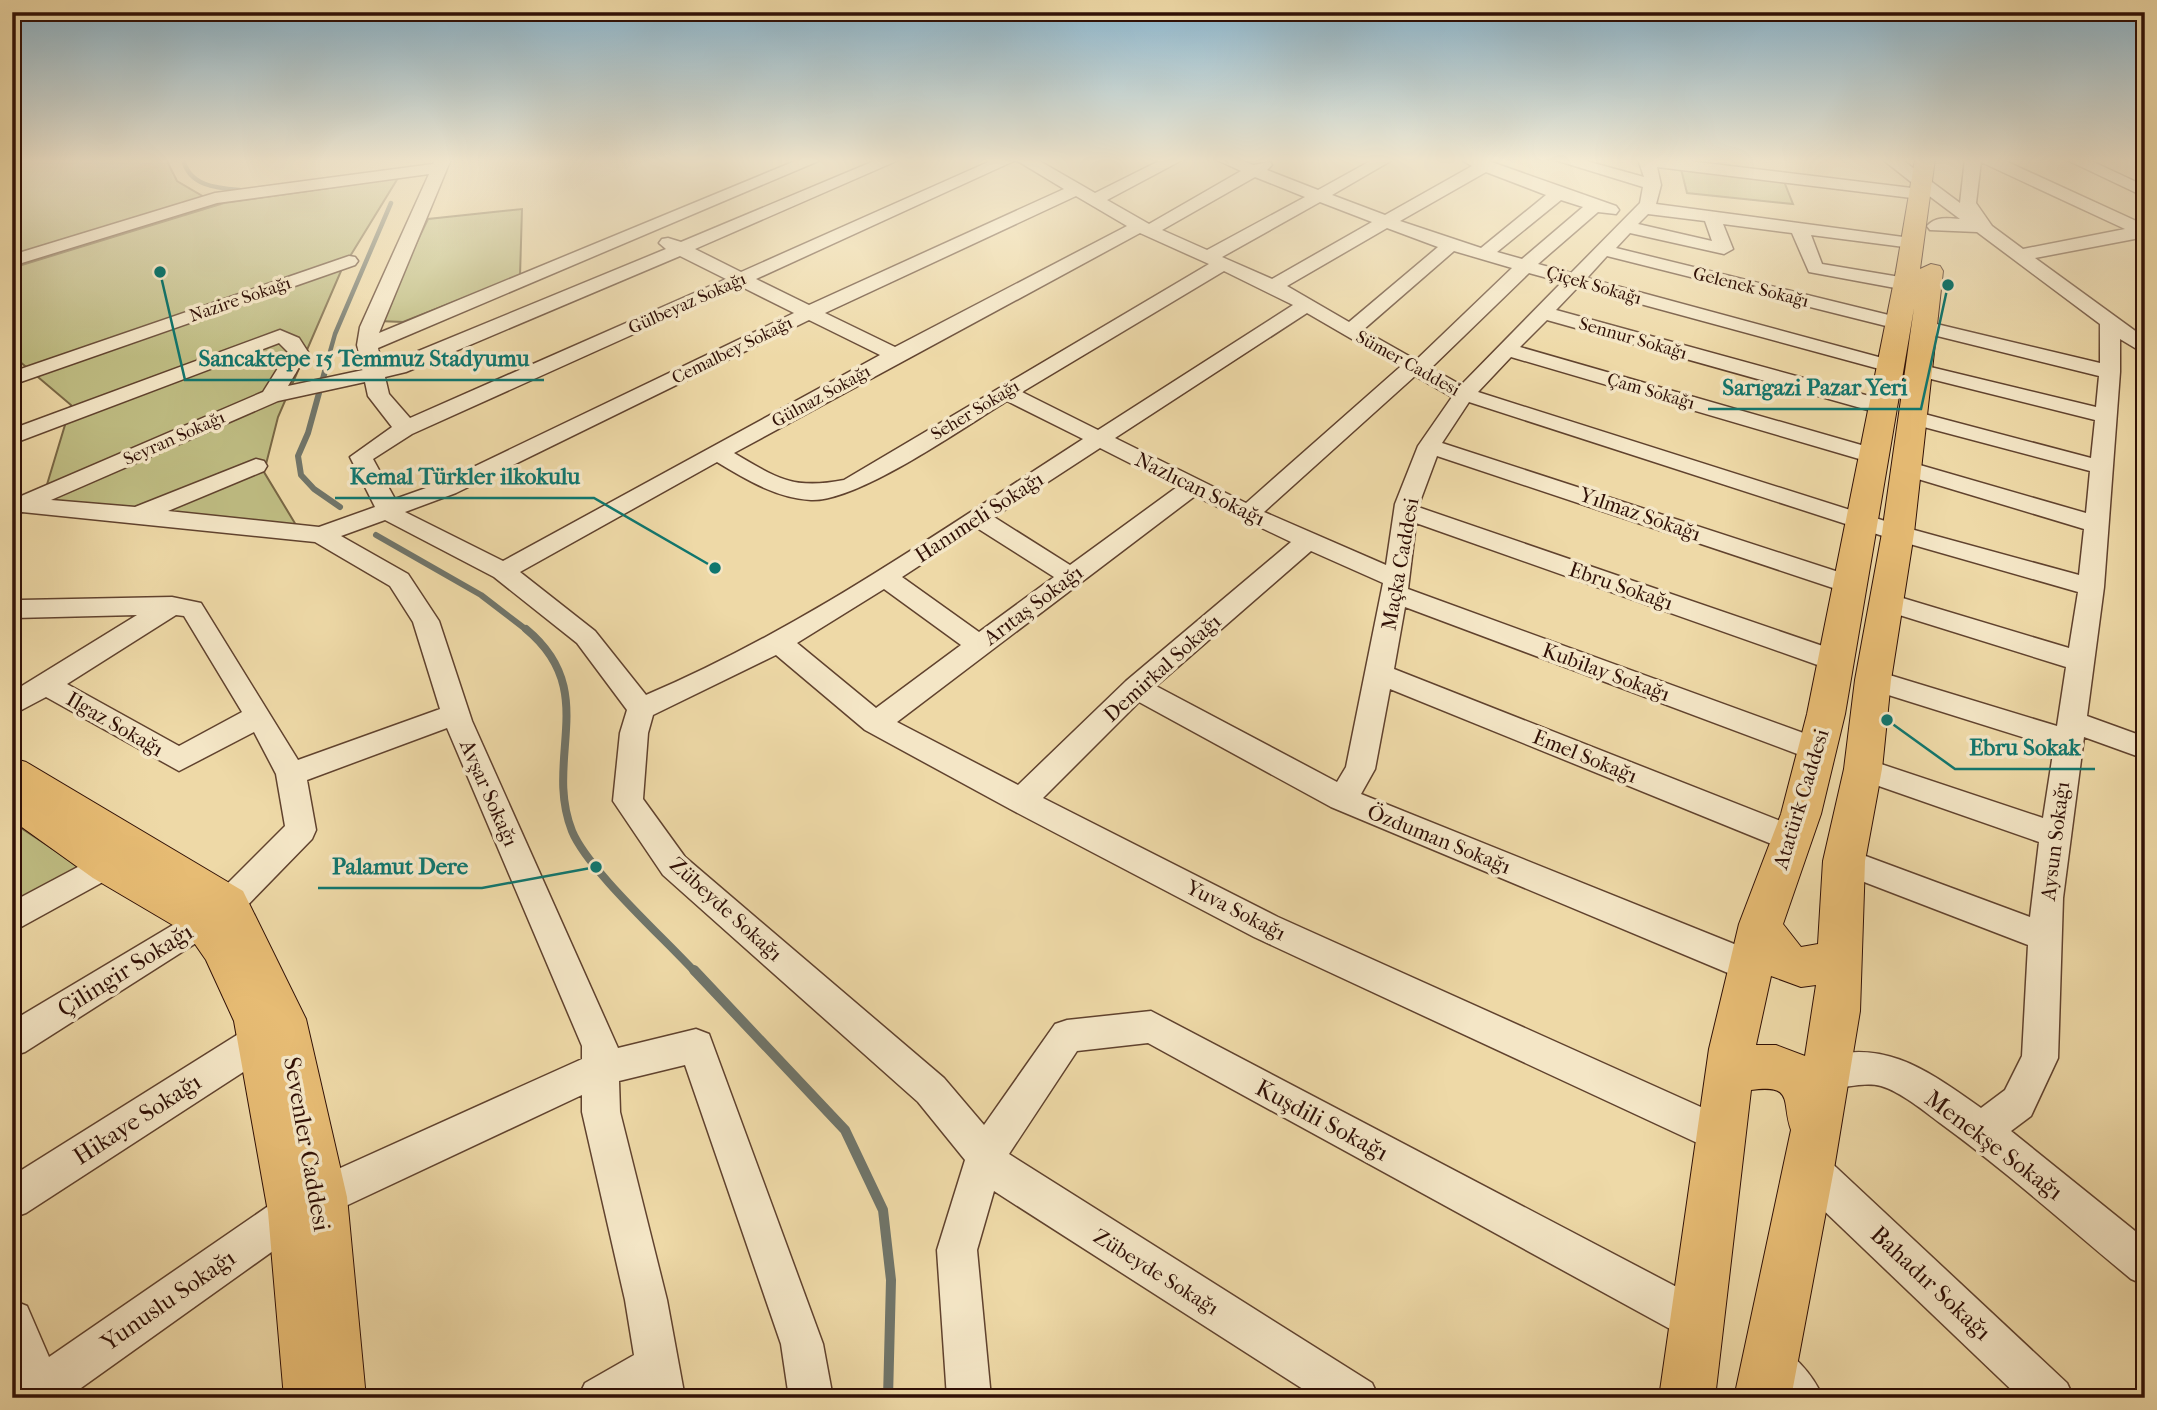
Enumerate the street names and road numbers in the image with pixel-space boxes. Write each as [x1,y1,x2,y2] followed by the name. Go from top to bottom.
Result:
[1544,262,1644,310] street label: Çiçek Sokağı
[1691,263,1812,312] street label: Gelenek Sokağı
[625,268,750,339] street label: Gülbeyaz Sokağı
[187,272,294,327] street label: Nazire Sokağı
[669,312,797,389] street label: Cemalbey Sokağı
[1576,313,1690,364] street label: Sennur Sokağı
[1352,326,1464,401] street label: Sümer Caddesi
[768,360,875,432] street label: Gülnaz Sokağı
[1604,369,1698,415] street label: Çam Sokağı
[927,375,1024,445] street label: Seher Sokağı
[120,407,229,470] street label: Seyran Sokağı
[1131,447,1269,531] street label: Nazlıcan Sokağı
[910,467,1048,567] street label: Hanımeli Sokağı
[1575,482,1704,546] street label: Yılmaz Sokağı
[1377,496,1423,632] street label: Maçka Caddesi
[1566,557,1676,615] street label: Ebru Sokağı
[978,560,1087,651] street label: Arıtaş Sokağı
[1099,609,1225,727] street label: Demirkal Sokağı
[1539,638,1673,706] street label: Kubilay Sokağı
[62,687,168,761] street label: Ilgaz Sokağı
[1529,724,1641,788] street label: Emel Sokağı
[1768,726,1834,873] street label: Atatürk Caddesi
[454,735,523,850] street label: Avşar Sokağı
[2036,780,2074,903] street label: Aysun Sokağı
[1364,799,1514,879] street label: Özduman Sokağı
[665,852,787,966] street label: Zübeyde Sokağı
[1181,874,1290,945] street label: Yuva Sokağı
[52,917,198,1023] street label: Çilingir Sokağı
[278,1055,336,1233] street label: Sevenler Caddesi
[68,1067,206,1171] street label: Hikaye Sokağı
[1250,1073,1393,1168] street label: Kuşdili Sokağı
[1919,1084,2068,1207] street label: Menekşe Sokağı
[1865,1220,1997,1346] street label: Bahadır Sokağı
[1089,1224,1223,1320] street label: Zübeyde Sokağı
[95,1243,240,1357] street label: Yunuslu Sokağı

